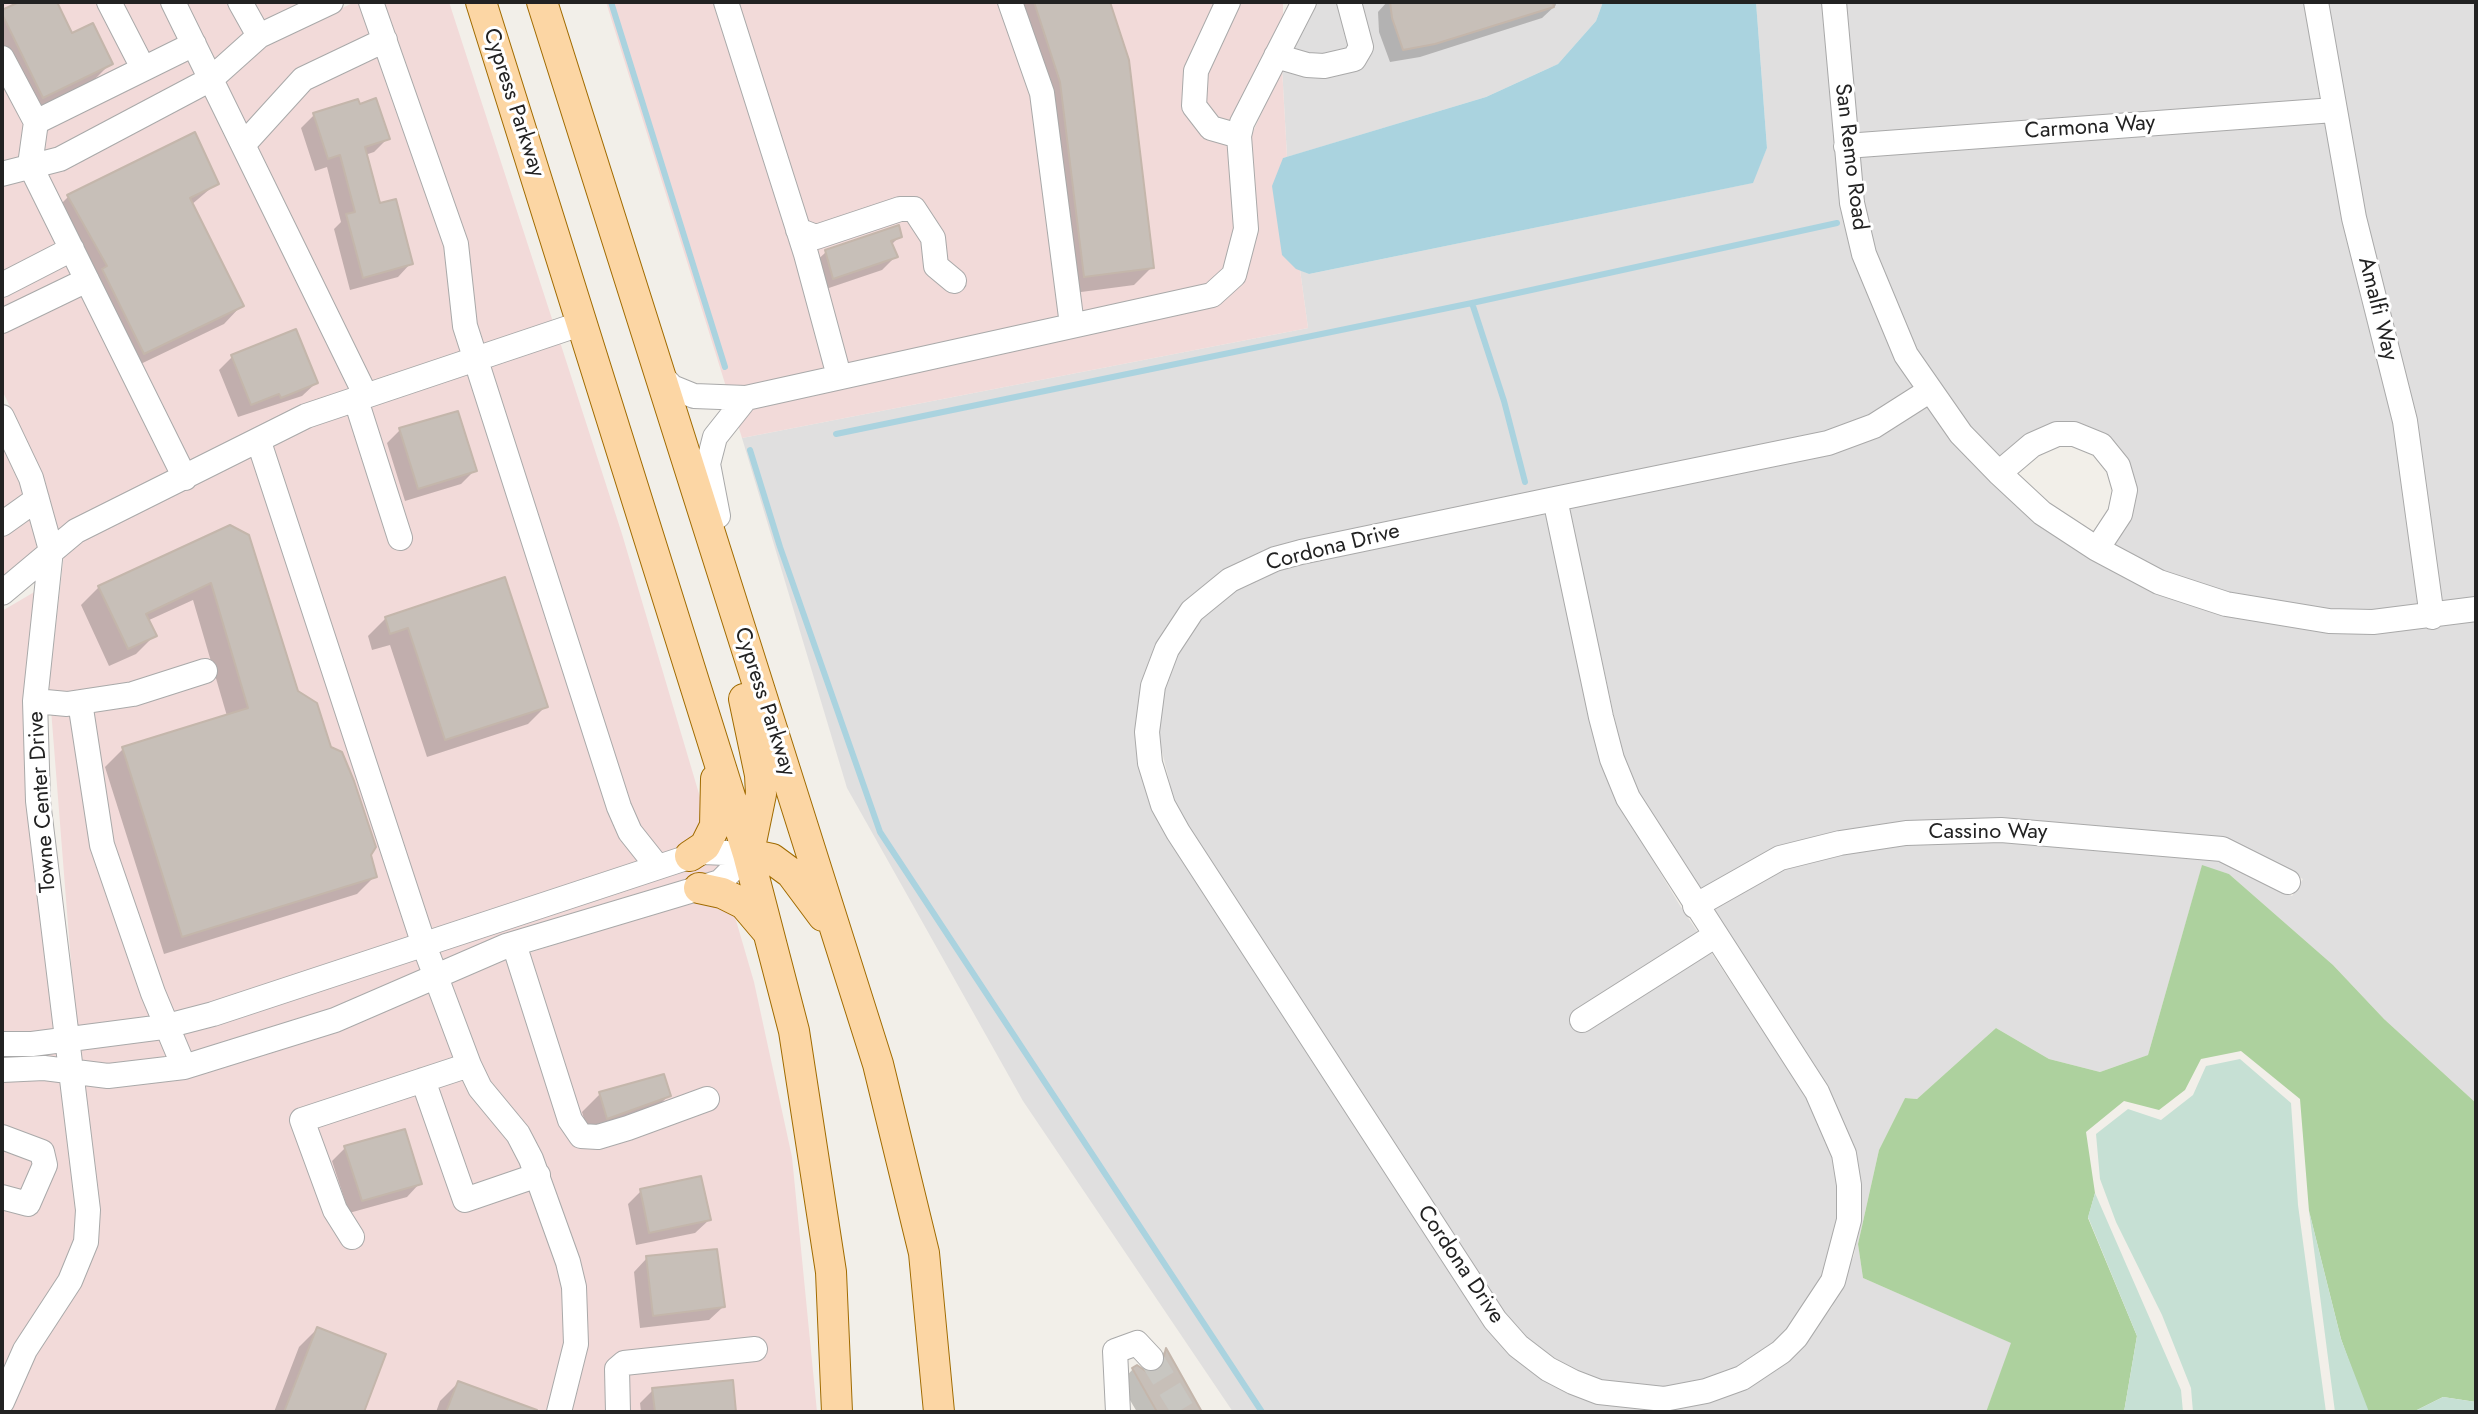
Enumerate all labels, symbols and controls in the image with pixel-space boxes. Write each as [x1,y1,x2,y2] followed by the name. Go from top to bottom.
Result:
[477,25,549,181] street label: Cypress Parkway
[1828,82,1872,232] street label: San Remo Road
[2024,110,2156,146] street label: Carmona Way
[2351,255,2403,363] street label: Amalfi Way
[1263,519,1403,577] street label: Cordona Drive
[728,624,800,780] street label: Cypress Parkway
[23,710,63,894] street label: Towne Center Drive
[1929,820,2047,846] street label: Cassino Way
[1411,1201,1509,1329] street label: Cordona Drive

